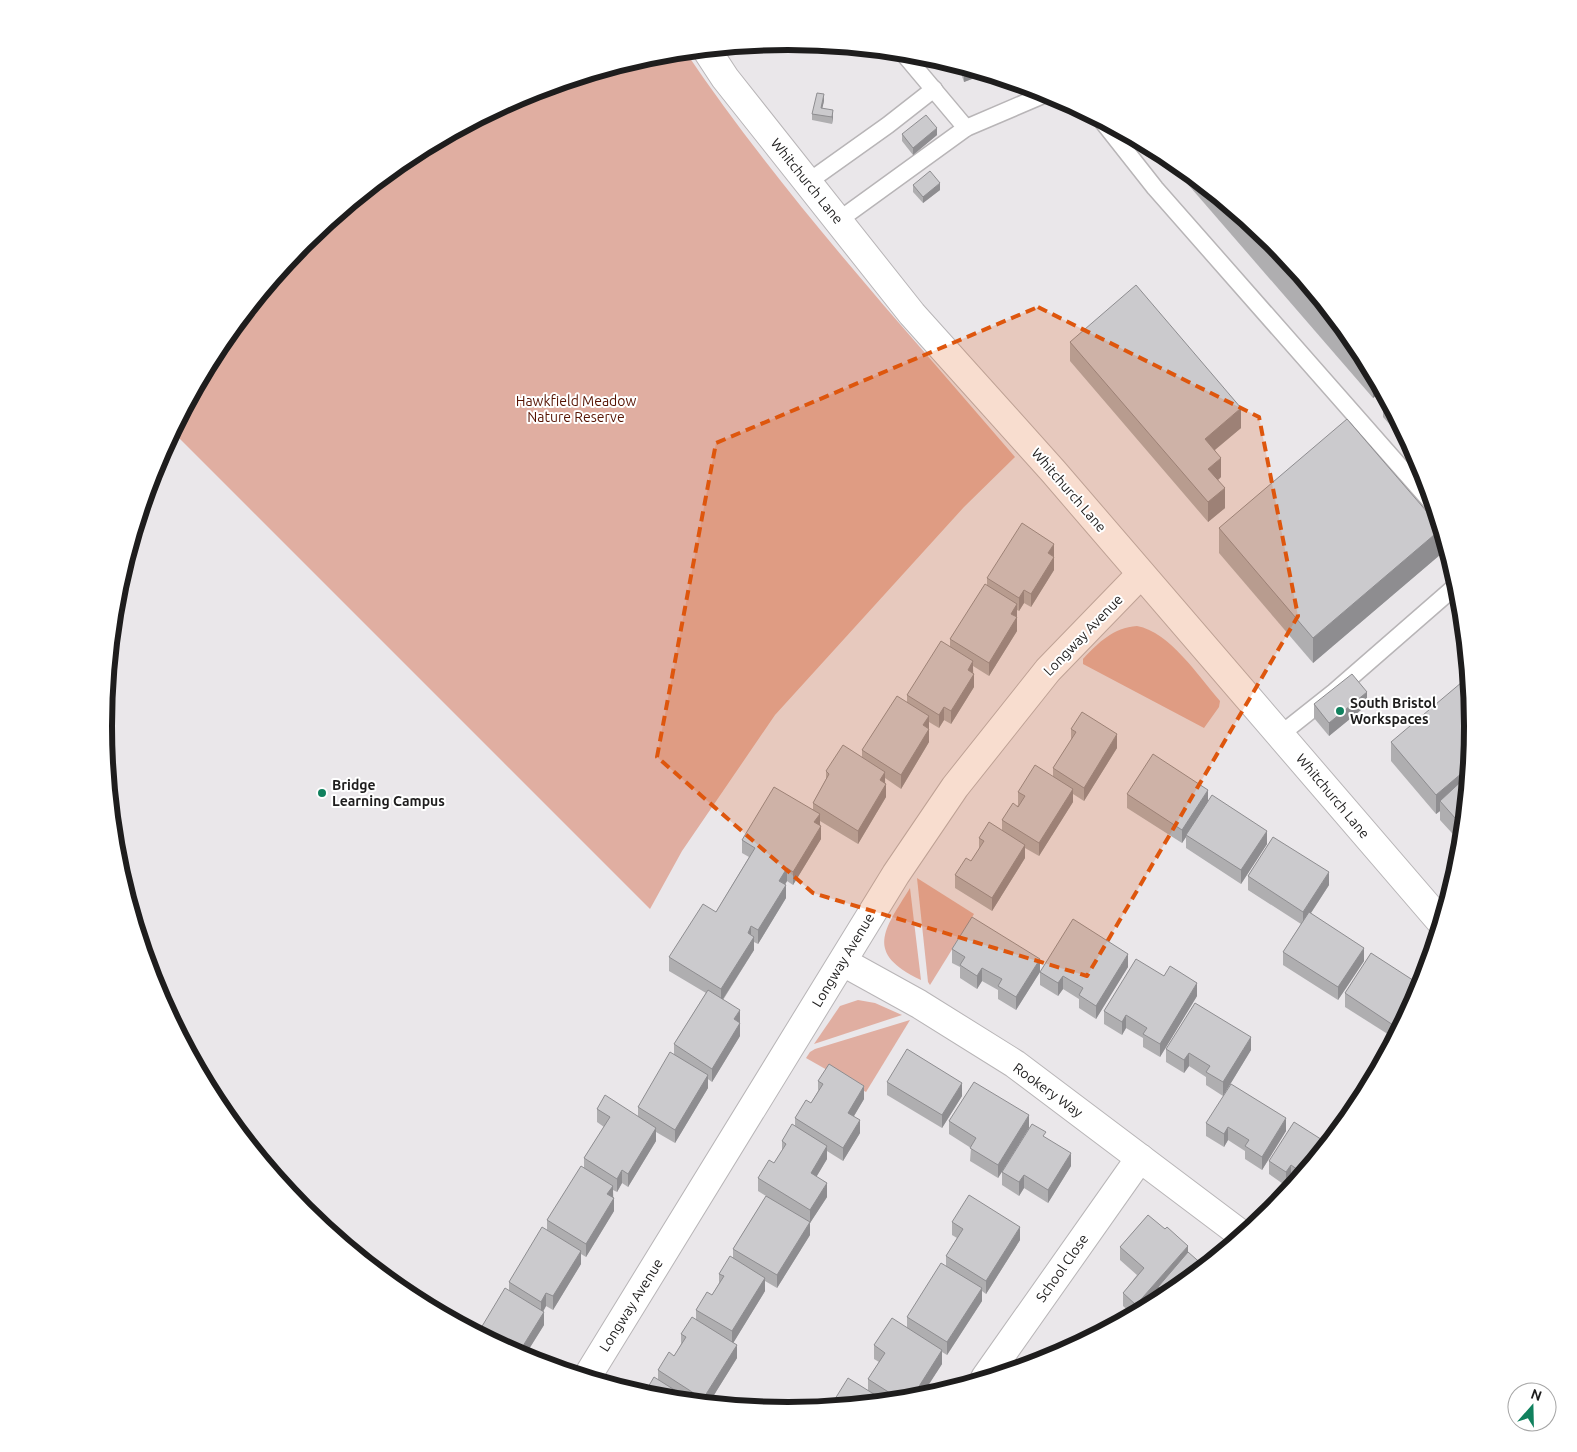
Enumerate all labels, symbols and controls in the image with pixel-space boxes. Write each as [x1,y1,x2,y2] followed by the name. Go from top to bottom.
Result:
[768,135,846,227] street label: Whitchurch Lane
[516,393,636,425] park label: Hawkfield Meadow Nature Reserve
[1028,445,1110,535] street label: Whitchurch Lane
[1040,591,1126,679] street label: Longway Avenue
[1350,695,1436,727] place label: South Bristol Workspaces
[1334,705,1346,717] marker: South Bristol Workspaces
[1293,750,1373,842] street label: Whitchurch Lane
[332,777,445,809] place label: Bridge Learning Campus
[316,787,328,799] marker: Bridge Learning Campus
[809,910,877,1010] street label: Longway Avenue
[1010,1059,1086,1121] street label: Rookery Way
[1033,1231,1091,1305] street label: School Close
[596,1256,666,1354] street label: Longway Avenue
[1507,1382,1557,1432] north arrow
[1529,1385,1544,1404] text: N

